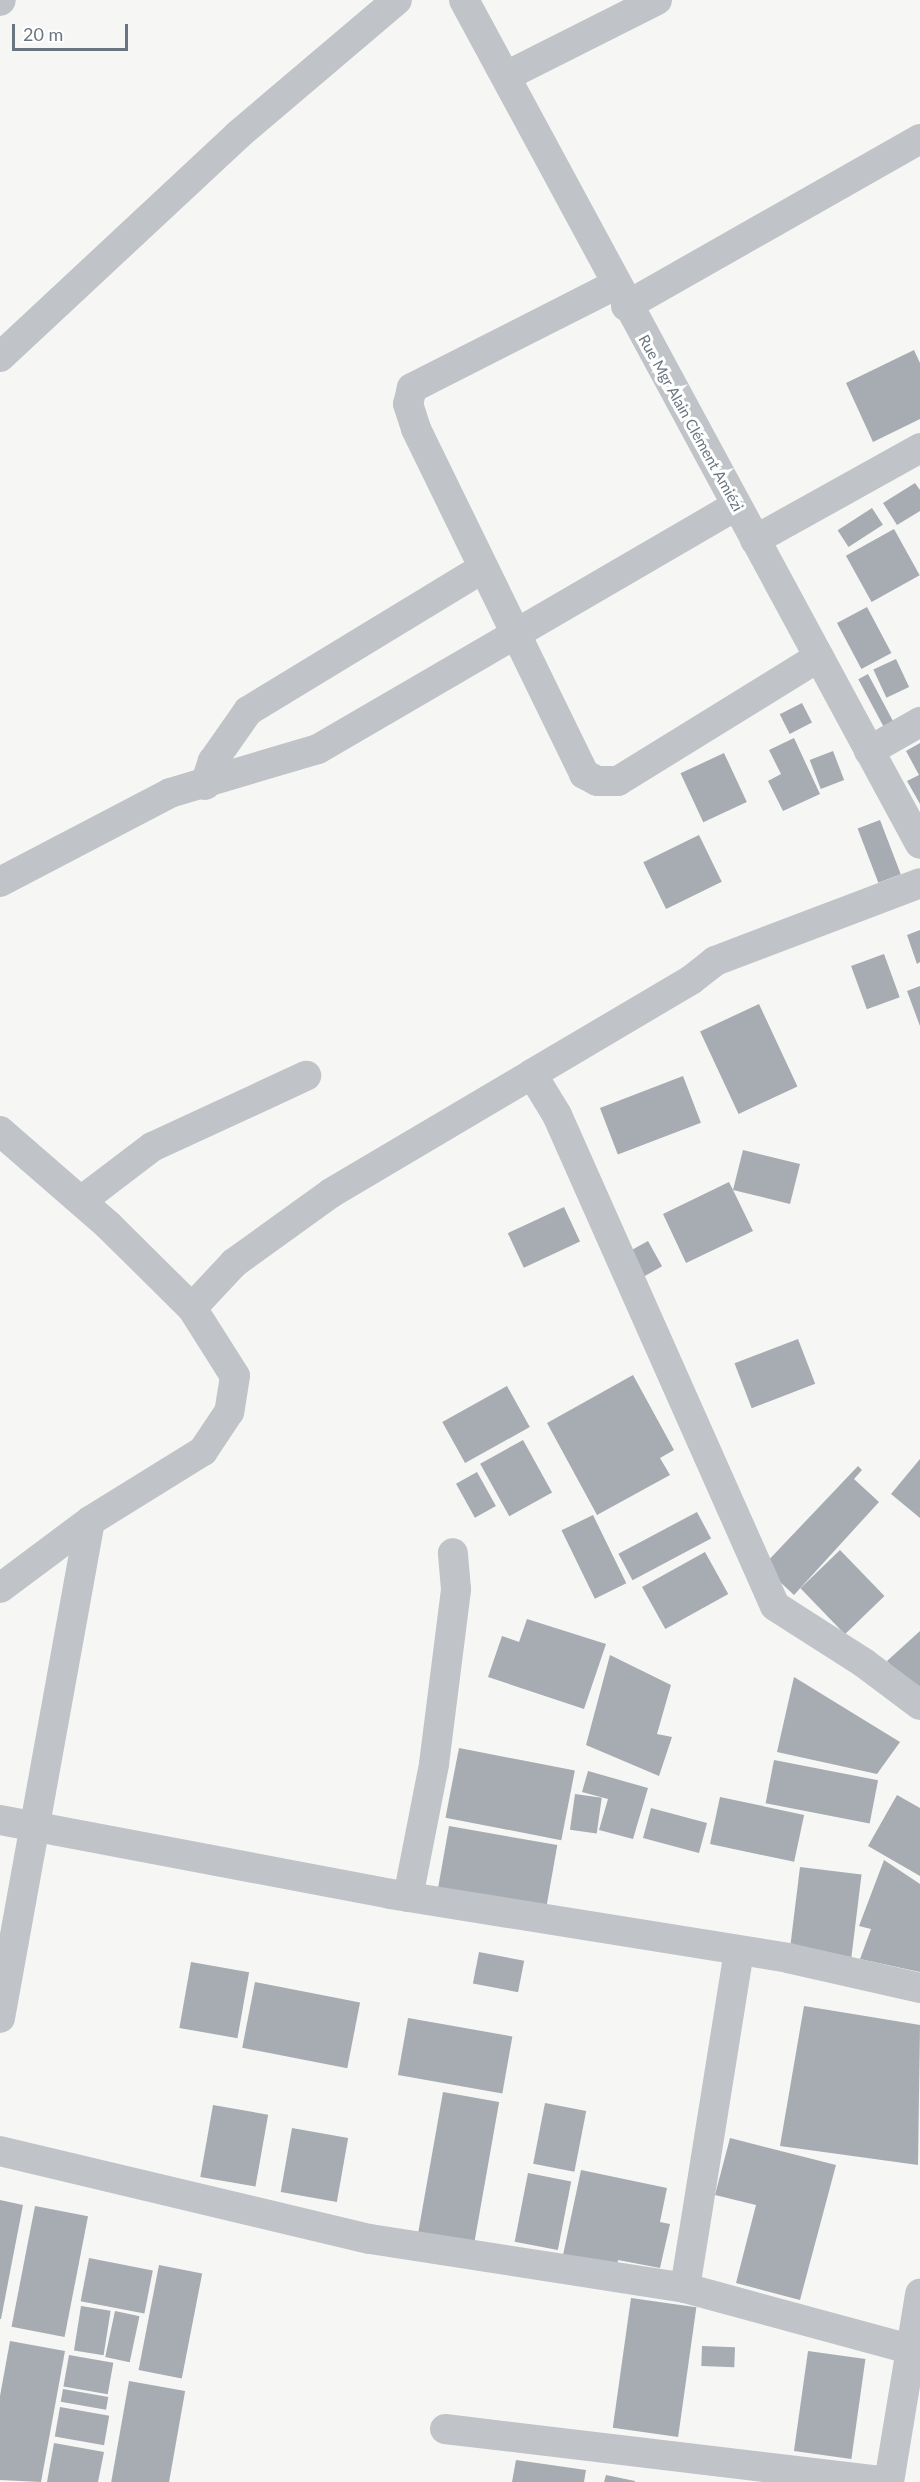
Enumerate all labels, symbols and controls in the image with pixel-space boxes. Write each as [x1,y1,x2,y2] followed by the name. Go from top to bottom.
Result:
[15,12,130,50] scale bar
[23,23,63,45] text: 20 m
[635,331,747,515] street label: Rue Mgr Alain Clément Amiézi

